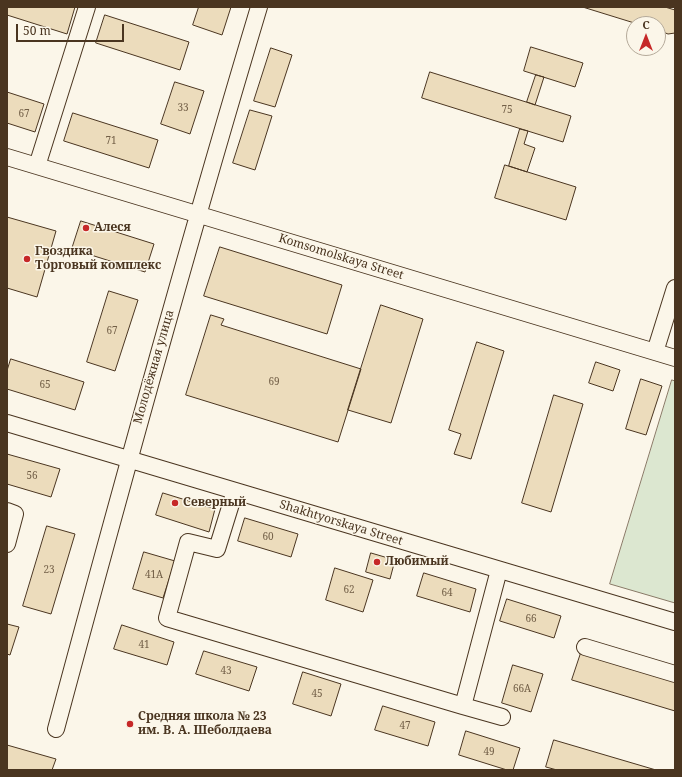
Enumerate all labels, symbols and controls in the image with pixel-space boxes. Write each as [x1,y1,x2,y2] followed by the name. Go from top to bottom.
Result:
[18,16,126,42] scale bar
[626,16,666,56] north arrow
[642,17,650,32] text: С
[23,22,51,39] text: 50 m
[177,102,189,114] house number: 33
[501,104,513,116] house number: 75
[18,108,30,120] house number: 67
[105,135,117,147] house number: 71
[94,221,131,235] place label: Алеся
[81,223,91,233] marker: Алеся
[277,231,405,283] street label: Komsomolskaya Street
[35,245,161,273] place label: Гвоздика Торговый комплекс
[22,254,32,264] marker: Гвоздика Торговый комплекс
[131,308,177,426] street label: Молодёжная улица
[106,325,118,337] house number: 67
[268,376,280,388] house number: 69
[39,379,51,391] house number: 65
[26,470,38,482] house number: 56
[183,496,246,510] place label: Северный
[278,497,404,549] street label: Shakhtyorskaya Street
[170,498,180,508] marker: Северный
[262,531,274,543] house number: 60
[385,555,449,569] place label: Любимый
[372,557,382,567] marker: Любимый
[43,564,55,576] house number: 23
[145,569,163,581] house number: 41А
[343,584,355,596] house number: 62
[441,587,453,599] house number: 64
[525,613,537,625] house number: 66
[138,639,150,651] house number: 41
[220,665,232,677] house number: 43
[513,683,531,695] house number: 66А
[311,688,323,700] house number: 45
[138,710,272,738] place label: Средняя школа № 23 им. В. А. Шеболдаева
[125,719,135,729] marker: Средняя школа № 23 им. В. А. Шеболдаева
[399,720,411,732] house number: 47
[483,746,495,758] house number: 49

